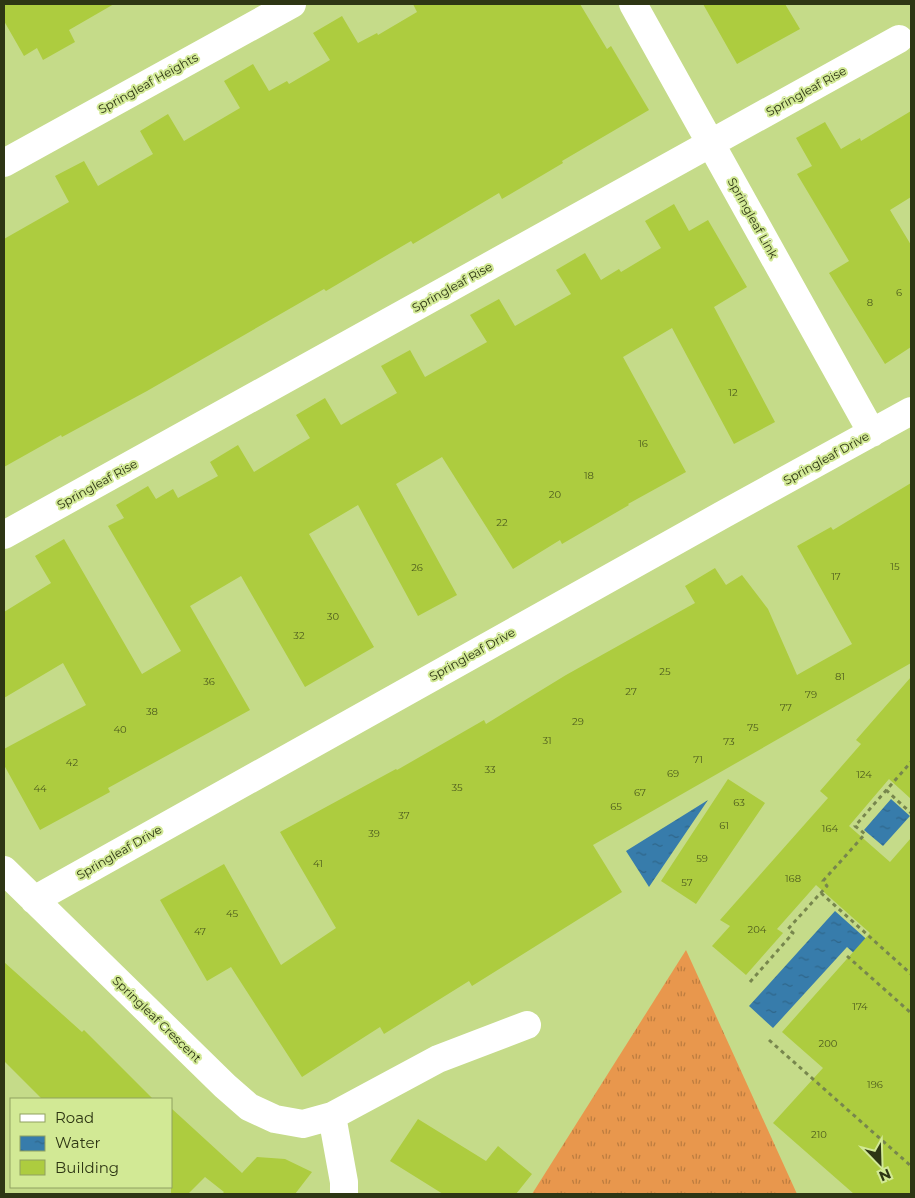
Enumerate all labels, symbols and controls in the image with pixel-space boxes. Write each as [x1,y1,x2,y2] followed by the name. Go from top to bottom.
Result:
[96,49,201,117] street label: Springleaf Heights
[763,63,849,119] street label: Springleaf Rise
[725,175,782,262] street label: Springleaf Link
[409,259,495,315] street label: Springleaf Rise
[896,286,902,299] house number: 6
[867,296,873,309] house number: 8
[728,386,738,399] house number: 12
[780,428,872,488] street label: Springleaf Drive
[638,437,648,450] house number: 16
[54,456,140,512] street label: Springleaf Rise
[584,469,594,482] house number: 18
[549,488,562,501] house number: 20
[496,516,508,529] house number: 22
[890,560,900,573] house number: 15
[411,561,423,574] house number: 26
[831,570,841,583] house number: 17
[327,610,340,623] house number: 30
[426,624,518,684] street label: Springleaf Drive
[293,629,305,642] house number: 32
[659,665,671,678] house number: 25
[835,670,845,683] house number: 81
[203,675,215,688] house number: 36
[625,685,637,698] house number: 27
[805,688,817,701] house number: 79
[780,701,792,714] house number: 77
[146,705,158,718] house number: 38
[572,715,584,728] house number: 29
[747,721,759,734] house number: 75
[113,723,127,736] house number: 40
[542,734,552,747] house number: 31
[723,735,735,748] house number: 73
[693,753,703,766] house number: 71
[66,756,78,769] house number: 42
[484,763,496,776] house number: 33
[667,767,679,780] house number: 69
[856,768,872,781] house number: 124
[451,781,463,794] house number: 35
[33,782,47,795] house number: 44
[634,786,646,799] house number: 67
[733,796,745,809] house number: 63
[610,800,622,813] house number: 65
[398,809,410,822] house number: 37
[719,819,729,832] house number: 61
[74,822,164,882] street label: Springleaf Drive
[822,822,839,835] house number: 164
[368,827,380,840] house number: 39
[696,852,708,865] house number: 59
[313,857,323,870] house number: 41
[785,872,801,885] house number: 168
[681,876,693,889] house number: 57
[226,907,238,920] house number: 45
[748,923,767,936] house number: 204
[194,925,206,938] house number: 47
[110,973,205,1065] street label: Springleaf Crescent
[852,1000,868,1013] house number: 174
[819,1037,838,1050] house number: 200
[867,1078,883,1091] house number: 196
[10,1098,172,1188] legend
[55,1108,94,1127] text: Road
[811,1128,827,1141] house number: 210
[55,1133,101,1152] text: Water
[855,1138,905,1188] north arrow
[55,1158,119,1177] text: Building
[876,1164,894,1185] text: N

